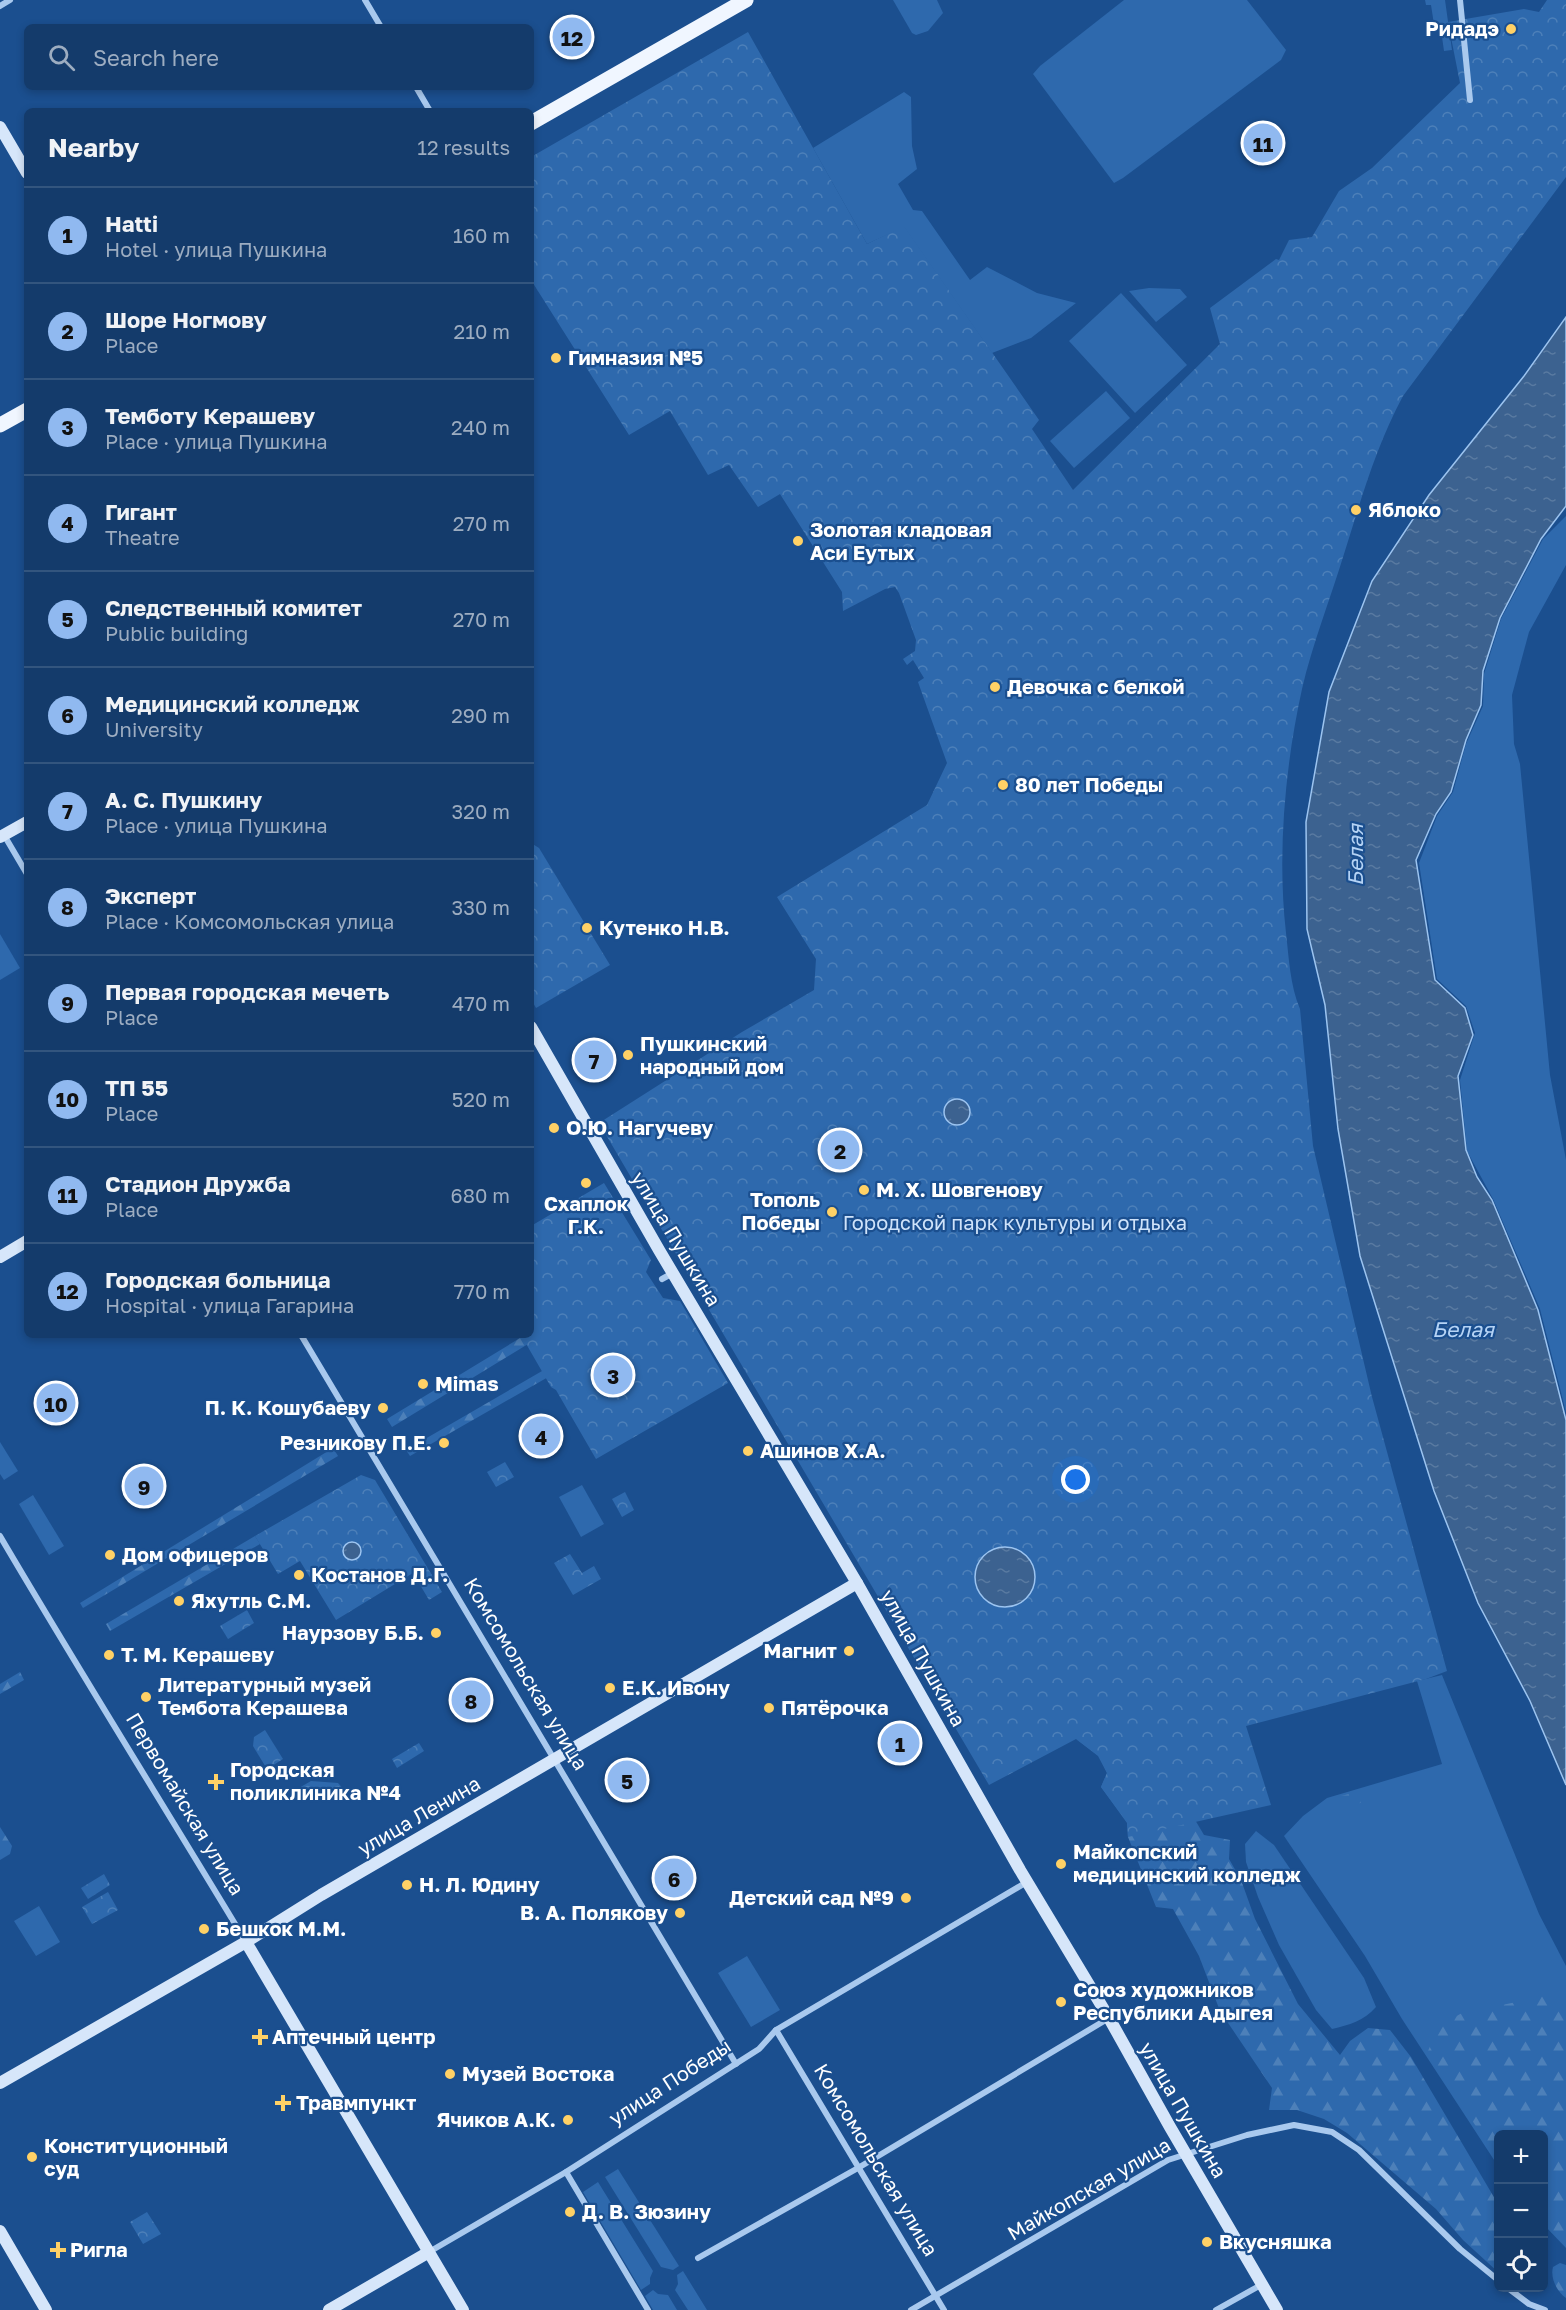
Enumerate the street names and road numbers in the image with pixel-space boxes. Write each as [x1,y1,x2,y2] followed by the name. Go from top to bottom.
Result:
[627,1167,727,1310] street label: улица Пушкина
[460,1573,594,1774] street label: Комсомольская улица
[876,1585,972,1730] street label: улица Пушкина
[122,1708,250,1899] street label: Первомайская улица
[353,1770,484,1860] street label: улица Ленина
[604,2033,735,2130] street label: улица Победы
[1135,2037,1233,2182] street label: улица Пушкина
[810,2059,944,2260] street label: Комсомольская улица
[1003,2132,1174,2245] street label: Майкопская улица

